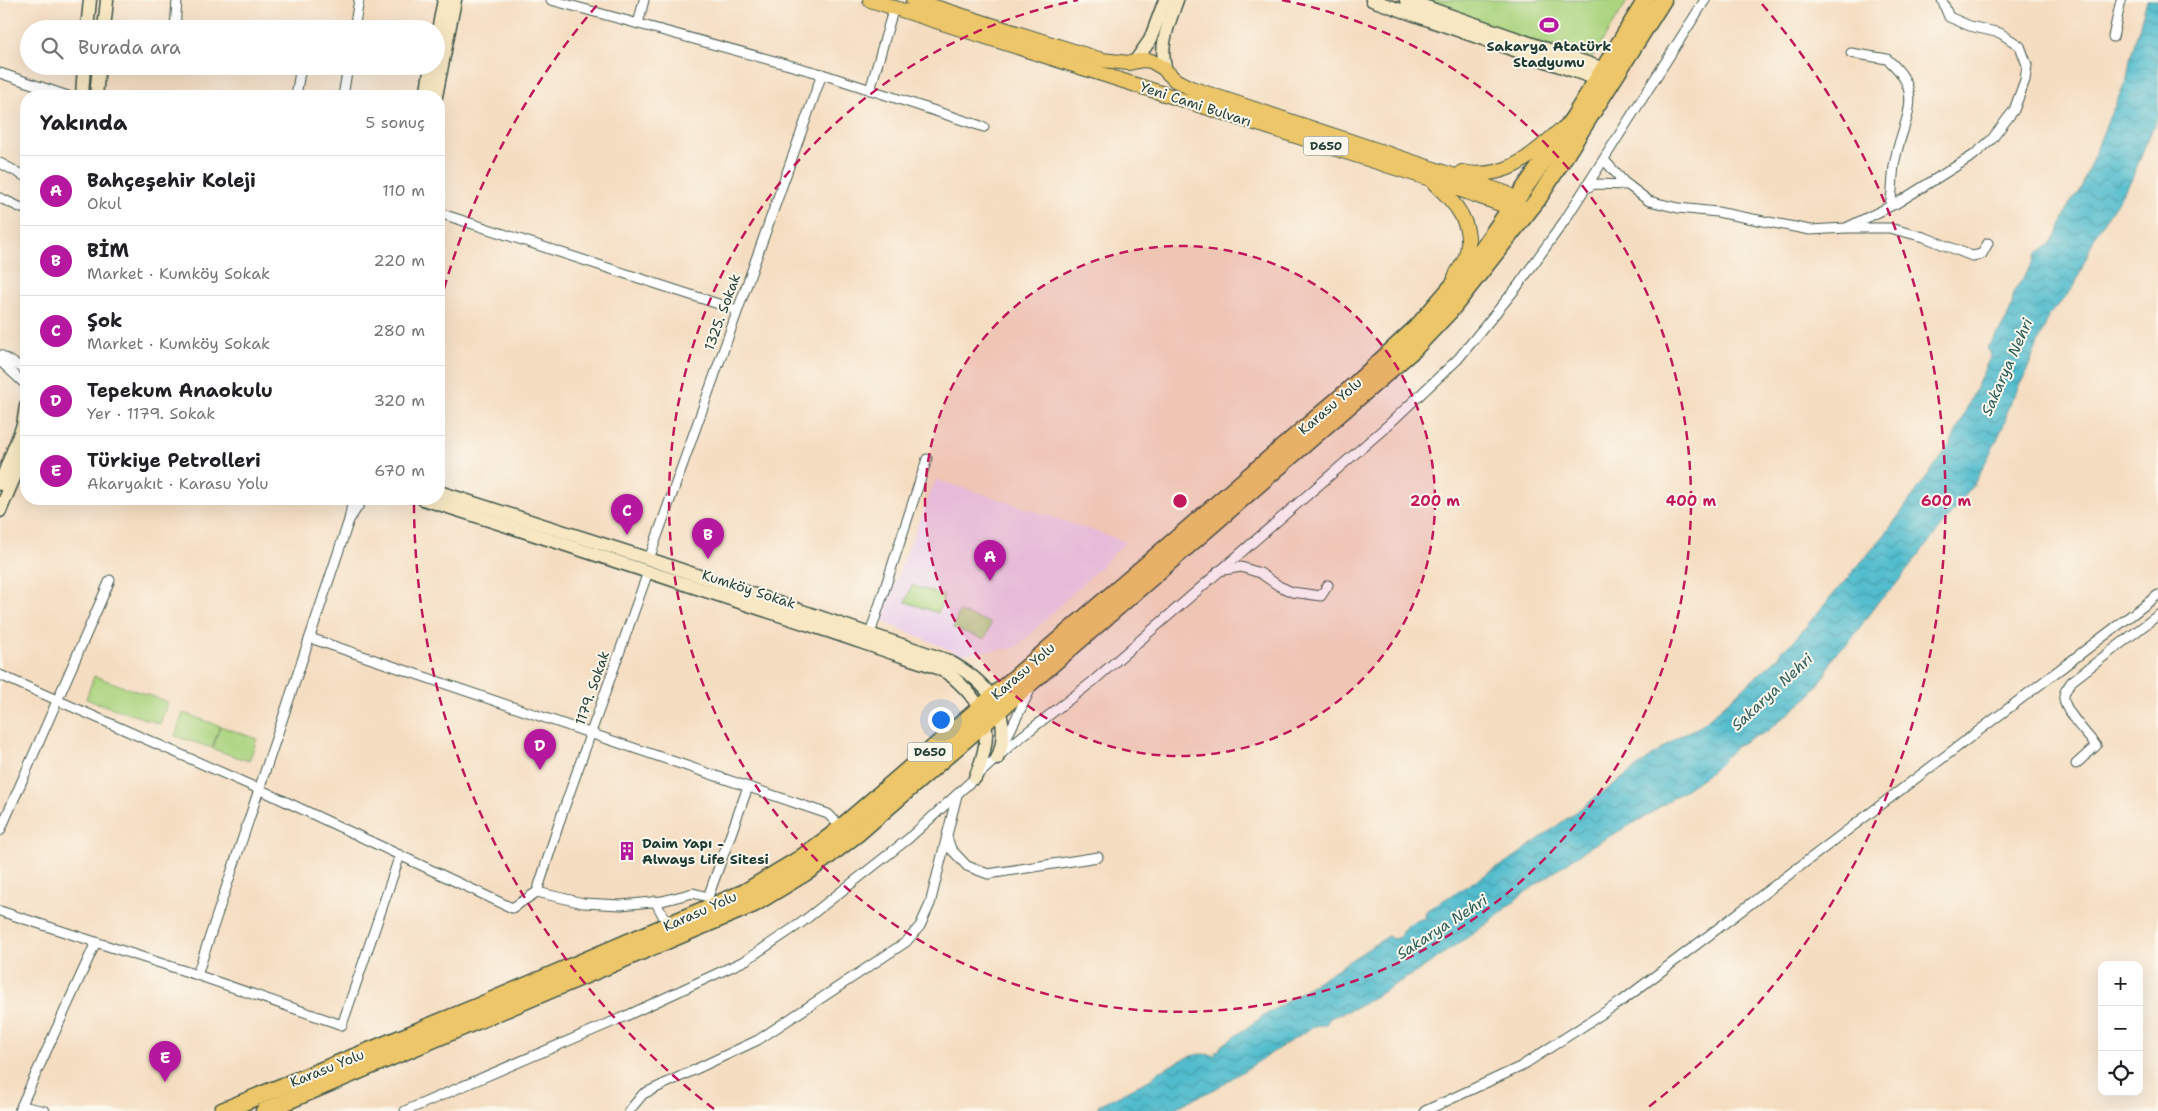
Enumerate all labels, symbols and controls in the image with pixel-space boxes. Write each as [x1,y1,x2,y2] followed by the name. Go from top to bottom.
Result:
[1538,14,1560,36] sports icon: Sakarya Atatürk Stadyumu
[20,20,445,75] search box
[38,34,66,62] icon: search
[78,35,181,60] text: Burada ara
[1487,37,1612,71] place label: Sakarya Atatürk Stadyumu
[1138,78,1254,130] street label: Yeni Cami Bulvarı
[40,109,127,137] text: Yakında
[366,112,425,133] text: 5 sonuç
[1304,136,1348,156] road number: D650
[87,168,256,193] text: Bahçeşehir Koleji
[50,180,62,201] text: A
[382,180,425,201] text: 110 m
[87,193,121,214] text: Okul
[87,238,129,263] text: BİM
[51,250,61,271] text: B
[373,250,425,271] text: 220 m
[87,263,270,284] text: Market · Kumköy Sokak
[700,271,744,353] street label: 1325. Sokak
[87,308,122,333] text: Şok
[1977,315,2038,419] water label: Sakarya Nehri
[51,320,61,341] text: C
[373,320,425,341] text: 280 m
[87,333,270,354] text: Market · Kumköy Sokak
[1294,373,1366,439] street label: Karasu Yolu
[87,378,273,403] text: Tepekum Anaokulu
[50,390,62,411] text: D
[374,390,425,411] text: 320 m
[87,403,216,424] text: Yer · 1179. Sokak
[87,448,261,473] text: Türkiye Petrolleri
[51,460,61,481] text: E
[374,460,425,481] text: 670 m
[87,473,269,494] text: Akaryakıt · Karasu Yolu
[1410,491,1460,511] text: 200 m
[1666,491,1716,511] text: 400 m
[1921,491,1971,511] text: 600 m
[1171,492,1189,510] centre of rings
[611,494,643,535] pin: C
[692,518,724,559] pin: B
[974,540,1006,581] pin: A
[700,565,798,613] street label: Kumköy Sokak
[987,638,1059,704] street label: Karasu Yolu
[571,648,613,728] street label: 1179. Sokak
[1727,649,1818,735] water label: Sakarya Nehri
[928,707,954,733] your location
[524,729,556,770] pin: D
[908,742,952,762] road number: D650
[642,834,769,868] place label: Daim Yapı - Always Life Sitesi
[616,840,638,862] building icon: Daim Yapı - Always Life Sitesi
[660,887,740,935] street label: Karasu Yolu
[1393,890,1492,964] water label: Sakarya Nehri
[2098,961,2143,1096] map controls
[2098,961,2143,1006] button: +
[2098,1006,2143,1051] button: −
[149,1041,181,1082] pin: E
[287,1045,367,1091] street label: Karasu Yolu
[2098,1051,2143,1096] button: locate

